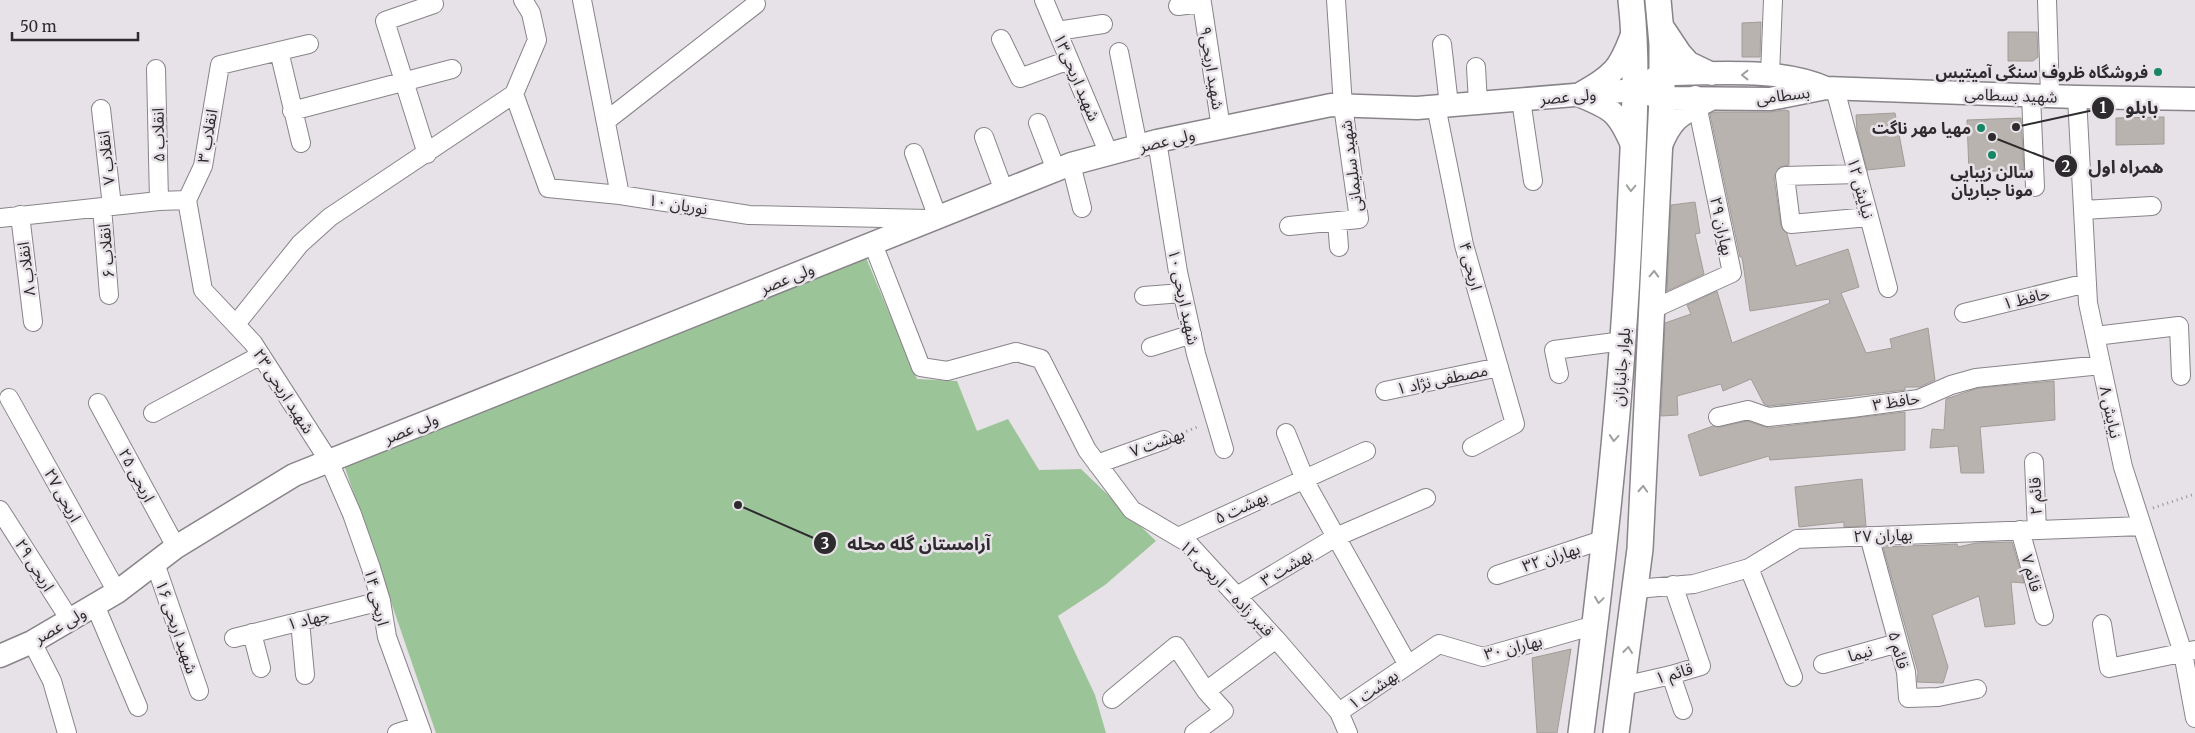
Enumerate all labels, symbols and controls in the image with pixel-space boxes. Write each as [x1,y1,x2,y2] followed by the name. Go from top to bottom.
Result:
[12,10,139,42] scale bar
[20,17,57,36] text: 50 m
[1196,25,1228,111] street label: شهید اریحی۹
[1050,30,1104,124] street label: شهید اریحی۱۳
[1936,62,2148,82] place label: فروشگاه ظروف سنگی آمیتیس
[2152,66,2164,78] marker: فروشگاه ظروف سنگی آمیتیس
[1740,70,1748,80] one-way arrow
[1755,82,1811,108] street label: بسطامی
[1964,83,2058,107] street label: شهید بسطامی
[1538,84,1597,109] street label: ولی عصر
[2091,91,2168,124] callout: بابلو
[2126,96,2158,119] text: بابلو
[2100,98,2107,117] text: 1
[192,107,222,165] street label: انقلاب ۳
[148,108,168,162] street label: انقلاب ۵
[1872,118,1971,138] place label: مهیا مهر ناگت
[1335,119,1367,213] street label: شهید سلیمانی
[1975,122,1987,134] marker: مهیا مهر ناگت
[1136,124,1197,156] street label: ولی عصر
[93,130,119,186] street label: انقلاب ۷
[1986,149,1998,161] marker: سالن زیبایی مونا جباریان
[2053,150,2173,183] callout: همراه اول
[1843,155,1879,221] street label: نیایش ۱۲
[2088,155,2164,178] text: همراه اول
[2062,157,2071,176] text: 2
[1950,162,2034,200] place label: سالن زیبایی مونا جباریان
[1625,185,1636,193] one-way arrow
[647,189,709,219] street label: نوریان ۱۰
[1706,195,1738,257] street label: بهاران ۲۹
[94,223,118,279] street label: انقلاب ۶
[1455,240,1487,292] street label: اریحی ۴
[13,241,39,297] street label: انقلاب ۸
[1164,247,1204,347] street label: شهید اریحی ۱۰
[756,258,817,298] street label: ولی عصر
[1649,270,1660,278] one-way arrow
[2001,283,2051,313] street label: حافظ ۱
[1608,327,1634,407] street label: بلوار جانبازان
[249,345,319,437] street label: شهید اریحی ۲۳
[1394,360,1490,398] street label: مصطفی نژاد ۱
[2096,384,2126,440] street label: نیایش ۸
[1871,387,1921,415] street label: حافظ ۳
[380,408,441,448] street label: ولی عصر
[1127,423,1187,461] street label: بهشت ۷
[1609,434,1620,442] one-way arrow
[115,445,159,505] street label: اریحی ۲۵
[40,465,86,525] street label: اریحی ۲۷
[2024,477,2049,515] street label: قائم ۲
[1638,484,1649,492] one-way arrow
[1211,486,1271,528] street label: بهشت ۵
[1853,524,1913,546] street label: بهاران ۲۷
[813,527,1001,560] callout: آرامستان گله محله
[847,532,992,555] text: آرامستان گله محله
[821,534,829,553] text: 3
[11,535,59,595] street label: اریحی ۲۹
[1176,536,1278,640] street label: قنبر زاده - اریحی ۱۲
[1520,538,1582,576] street label: بهاران ۳۲
[1257,544,1315,590] street label: بهشت ۳
[2015,552,2047,595] street label: قائم ۷
[360,566,394,628] street label: اریحی ۱۴
[152,578,202,676] street label: شهید اریحی ۱۶
[1594,595,1604,604] one-way arrow
[30,602,89,648] street label: ولی عصر
[285,604,331,634] street label: جهاد ۱
[1882,629,1914,672] street label: قائم ۵
[1482,630,1544,664] street label: بهاران ۳۰
[1846,640,1874,666] street label: نیما
[1622,646,1633,654] one-way arrow
[1653,658,1696,691] street label: قائم ۱
[1344,665,1402,713] street label: بهشت ۱

